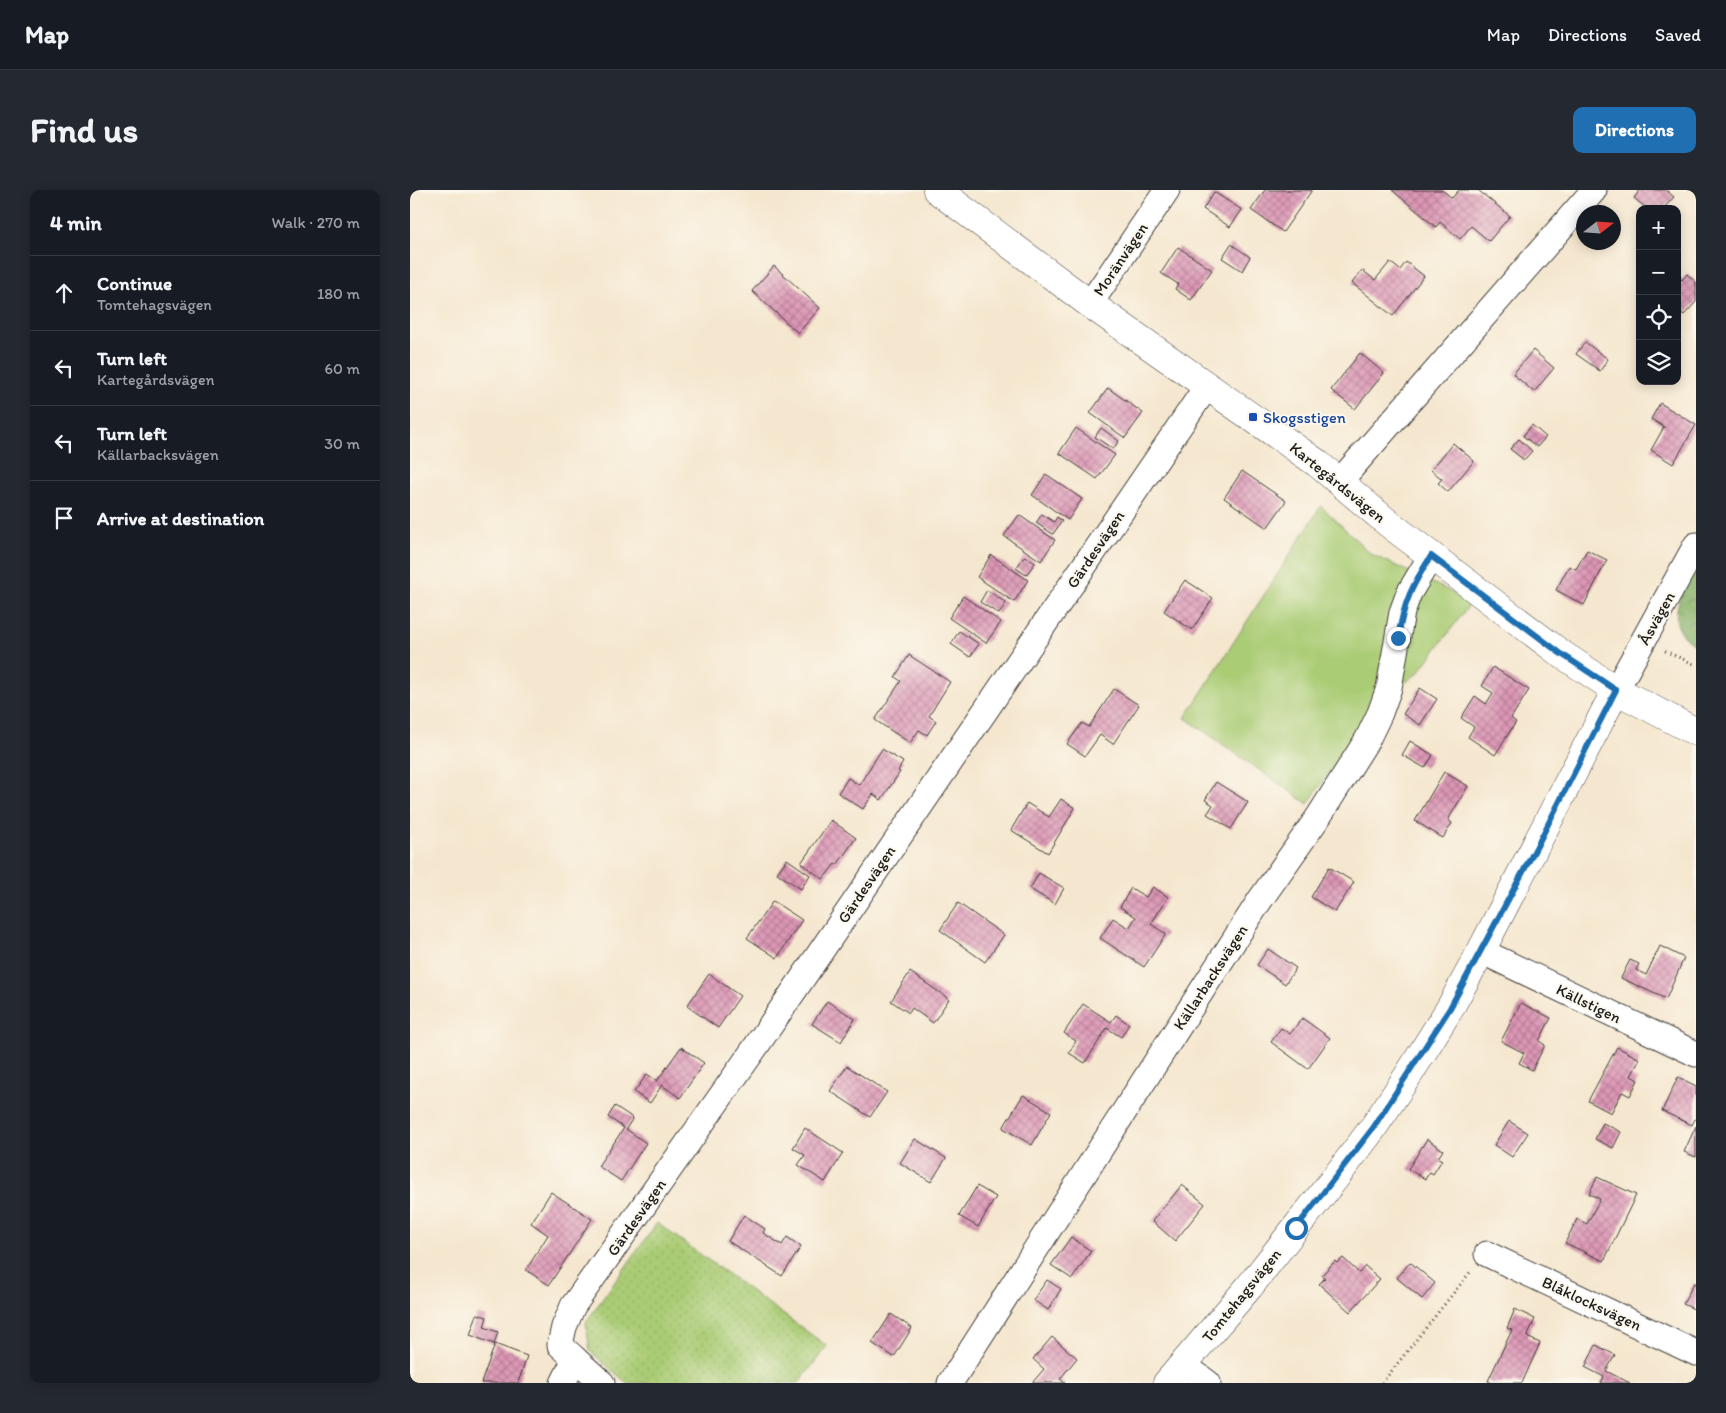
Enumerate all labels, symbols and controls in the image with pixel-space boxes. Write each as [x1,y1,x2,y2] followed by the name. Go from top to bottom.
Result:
[25,20,69,49] text: Map
[1487,24,1520,46] text: Map
[1548,24,1627,46] text: Directions
[1655,24,1701,46] text: Saved
[1573,107,1696,153] button: Directions
[30,109,138,151] text: Find us
[1576,205,1621,250] north arrow
[1636,205,1681,385] map controls
[1636,205,1681,250] button: +
[50,210,102,235] text: 4 min
[272,213,360,232] text: Walk · 270 m
[1089,219,1152,299] street label: Moränvägen
[1636,250,1681,295] button: −
[97,272,172,295] text: Continue
[50,279,78,307] icon: ahead
[317,284,360,303] text: 180 m
[97,295,212,314] text: Tomtehagsvägen
[1636,295,1681,340] button: locate
[1636,340,1681,385] button: layers
[97,347,167,370] text: Turn left
[50,354,78,382] icon: left
[325,359,360,378] text: 60 m
[97,370,215,389] text: Kartegårdsvägen
[1263,408,1346,427] place label: Skogsstigen
[1247,411,1259,423] marker: Skogsstigen
[97,422,167,445] text: Turn left
[50,429,78,457] icon: left
[324,434,360,453] text: 30 m
[1286,438,1389,527] street label: Kartegårdsvägen
[97,445,219,464] text: Källarbacksvägen
[50,504,78,532] icon: arrive
[97,507,264,530] text: Arrive at destination
[1062,507,1128,592] street label: Gärdesvägen
[1634,588,1679,648] street label: Åsvägen
[1387,627,1410,650] route end
[833,842,899,927] street label: Gärdesvägen
[1169,921,1252,1034] street label: Källarbacksvägen
[1553,980,1624,1027] street label: Källstigen
[603,1175,670,1259] street label: Gärdesvägen
[1285,1217,1308,1240] route start
[1198,1244,1285,1346] street label: Tomtehagsvägen
[1539,1272,1644,1335] street label: Blåklocksvägen

